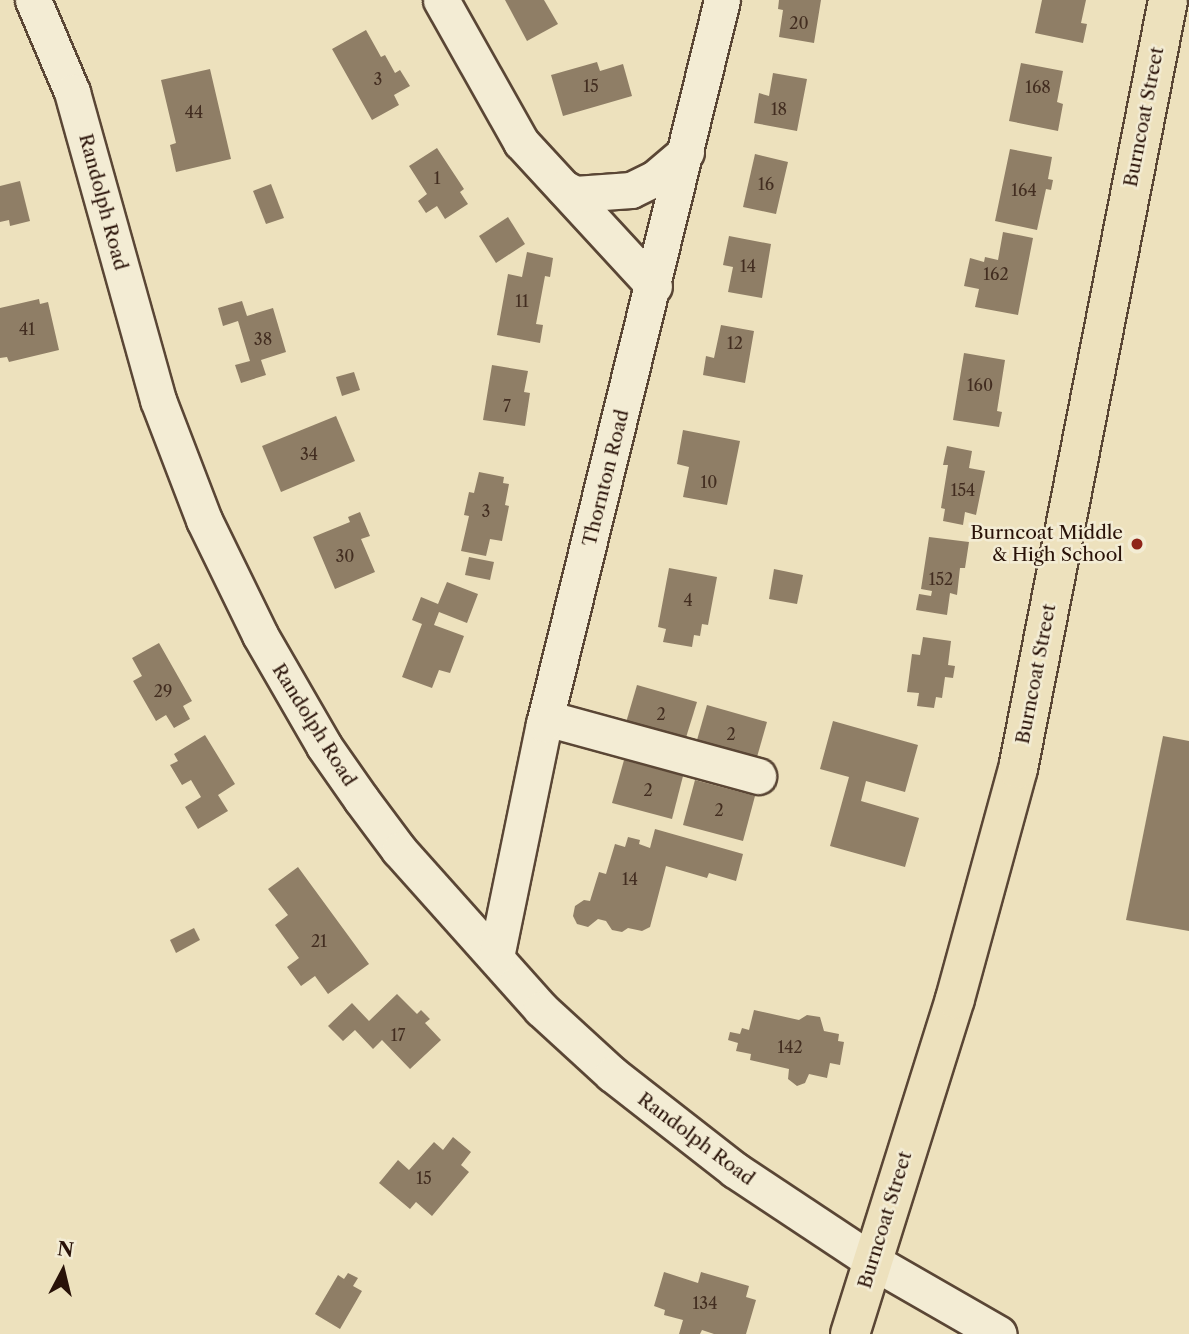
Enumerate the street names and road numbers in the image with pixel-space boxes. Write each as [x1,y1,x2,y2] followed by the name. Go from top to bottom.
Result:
[1119,45,1169,189] street label: Burncoat Street
[74,131,132,273] street label: Randolph Road
[578,407,634,549] street label: Thornton Road
[1011,602,1061,746] street label: Burncoat Street
[267,659,361,791] street label: Randolph Road
[633,1088,759,1190] street label: Randolph Road
[853,1149,917,1291] street label: Burncoat Street

